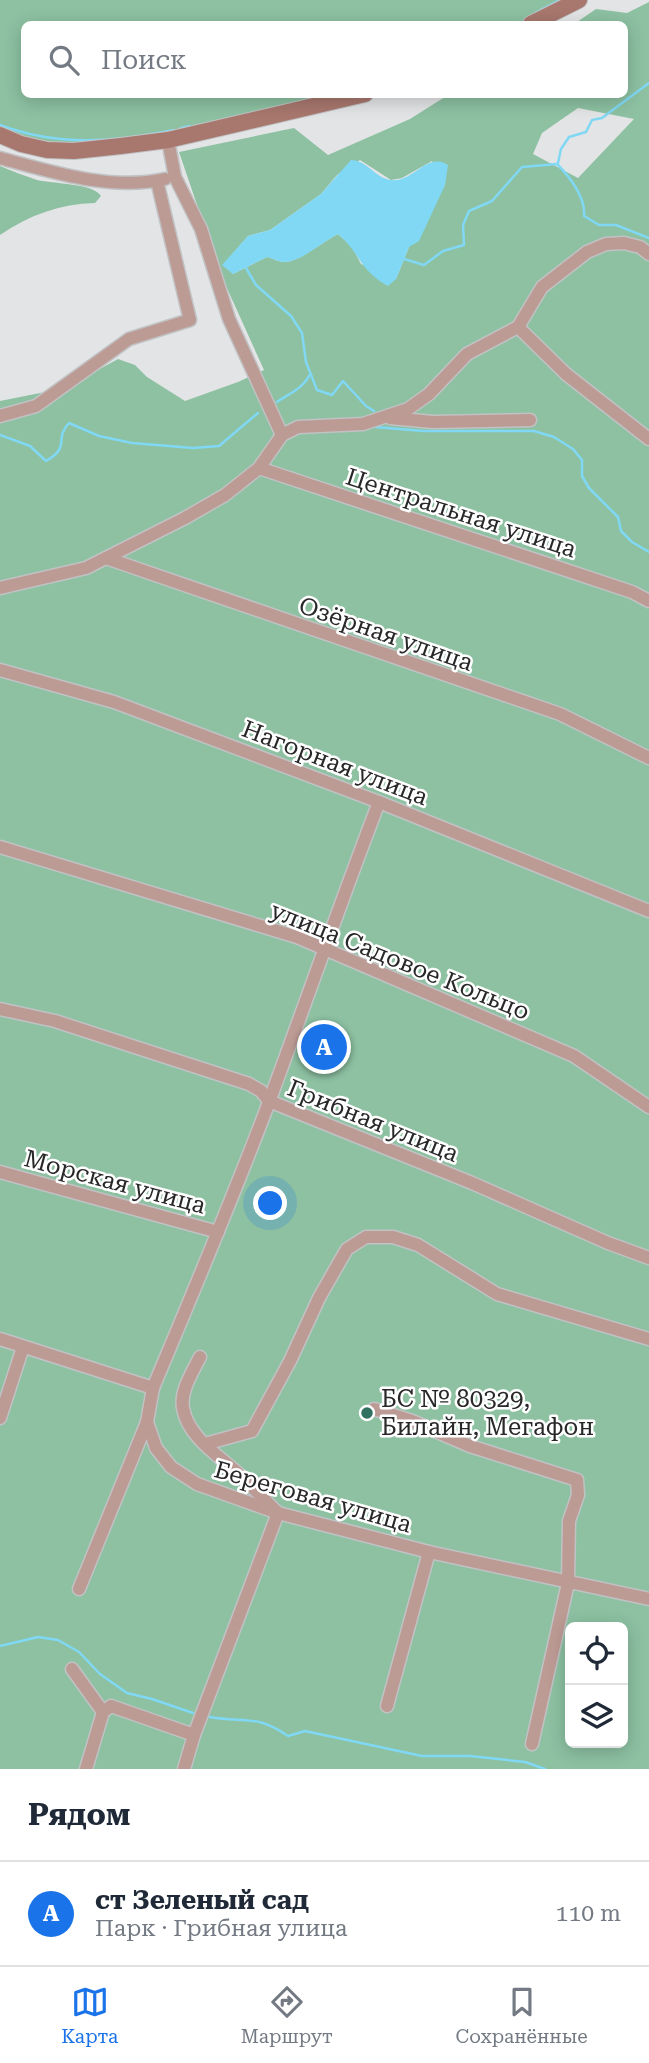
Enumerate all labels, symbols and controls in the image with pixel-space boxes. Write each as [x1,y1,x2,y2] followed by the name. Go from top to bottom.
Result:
[21,21,628,98] search box
[45,41,83,79] icon: search
[101,45,187,75] text: Поиск
[342,463,580,563] street label: Центральная улица
[295,591,477,677] street label: Озёрная улица
[238,715,432,811] street label: Нагорная улица
[266,896,534,1026] street label: улица Садовое Кольцо
[301,1021,347,1073] pin: A
[283,1074,463,1168] street label: Грибная улица
[21,1144,209,1220] street label: Морская улица
[253,1186,287,1220] your location
[381,1385,594,1441] place label: БС № 80329, Билайн, Мегафон
[359,1405,375,1421] marker: БС № 80329, Билайн, Мегафон
[211,1455,415,1539] street label: Береговая улица
[565,1622,628,1748] map controls
[565,1622,628,1685] button: locate
[565,1685,628,1748] button: layers
[28,1797,130,1832] text: Рядом
[95,1885,309,1915] text: ст Зеленый сад
[43,1900,59,1927] text: A
[556,1900,621,1927] text: 110 m
[95,1915,348,1942] text: Парк · Грибная улица
[61,1983,118,2048] tab: Карта
[241,1983,333,2048] tab: Маршрут
[455,1983,588,2048] tab: Сохранённые

